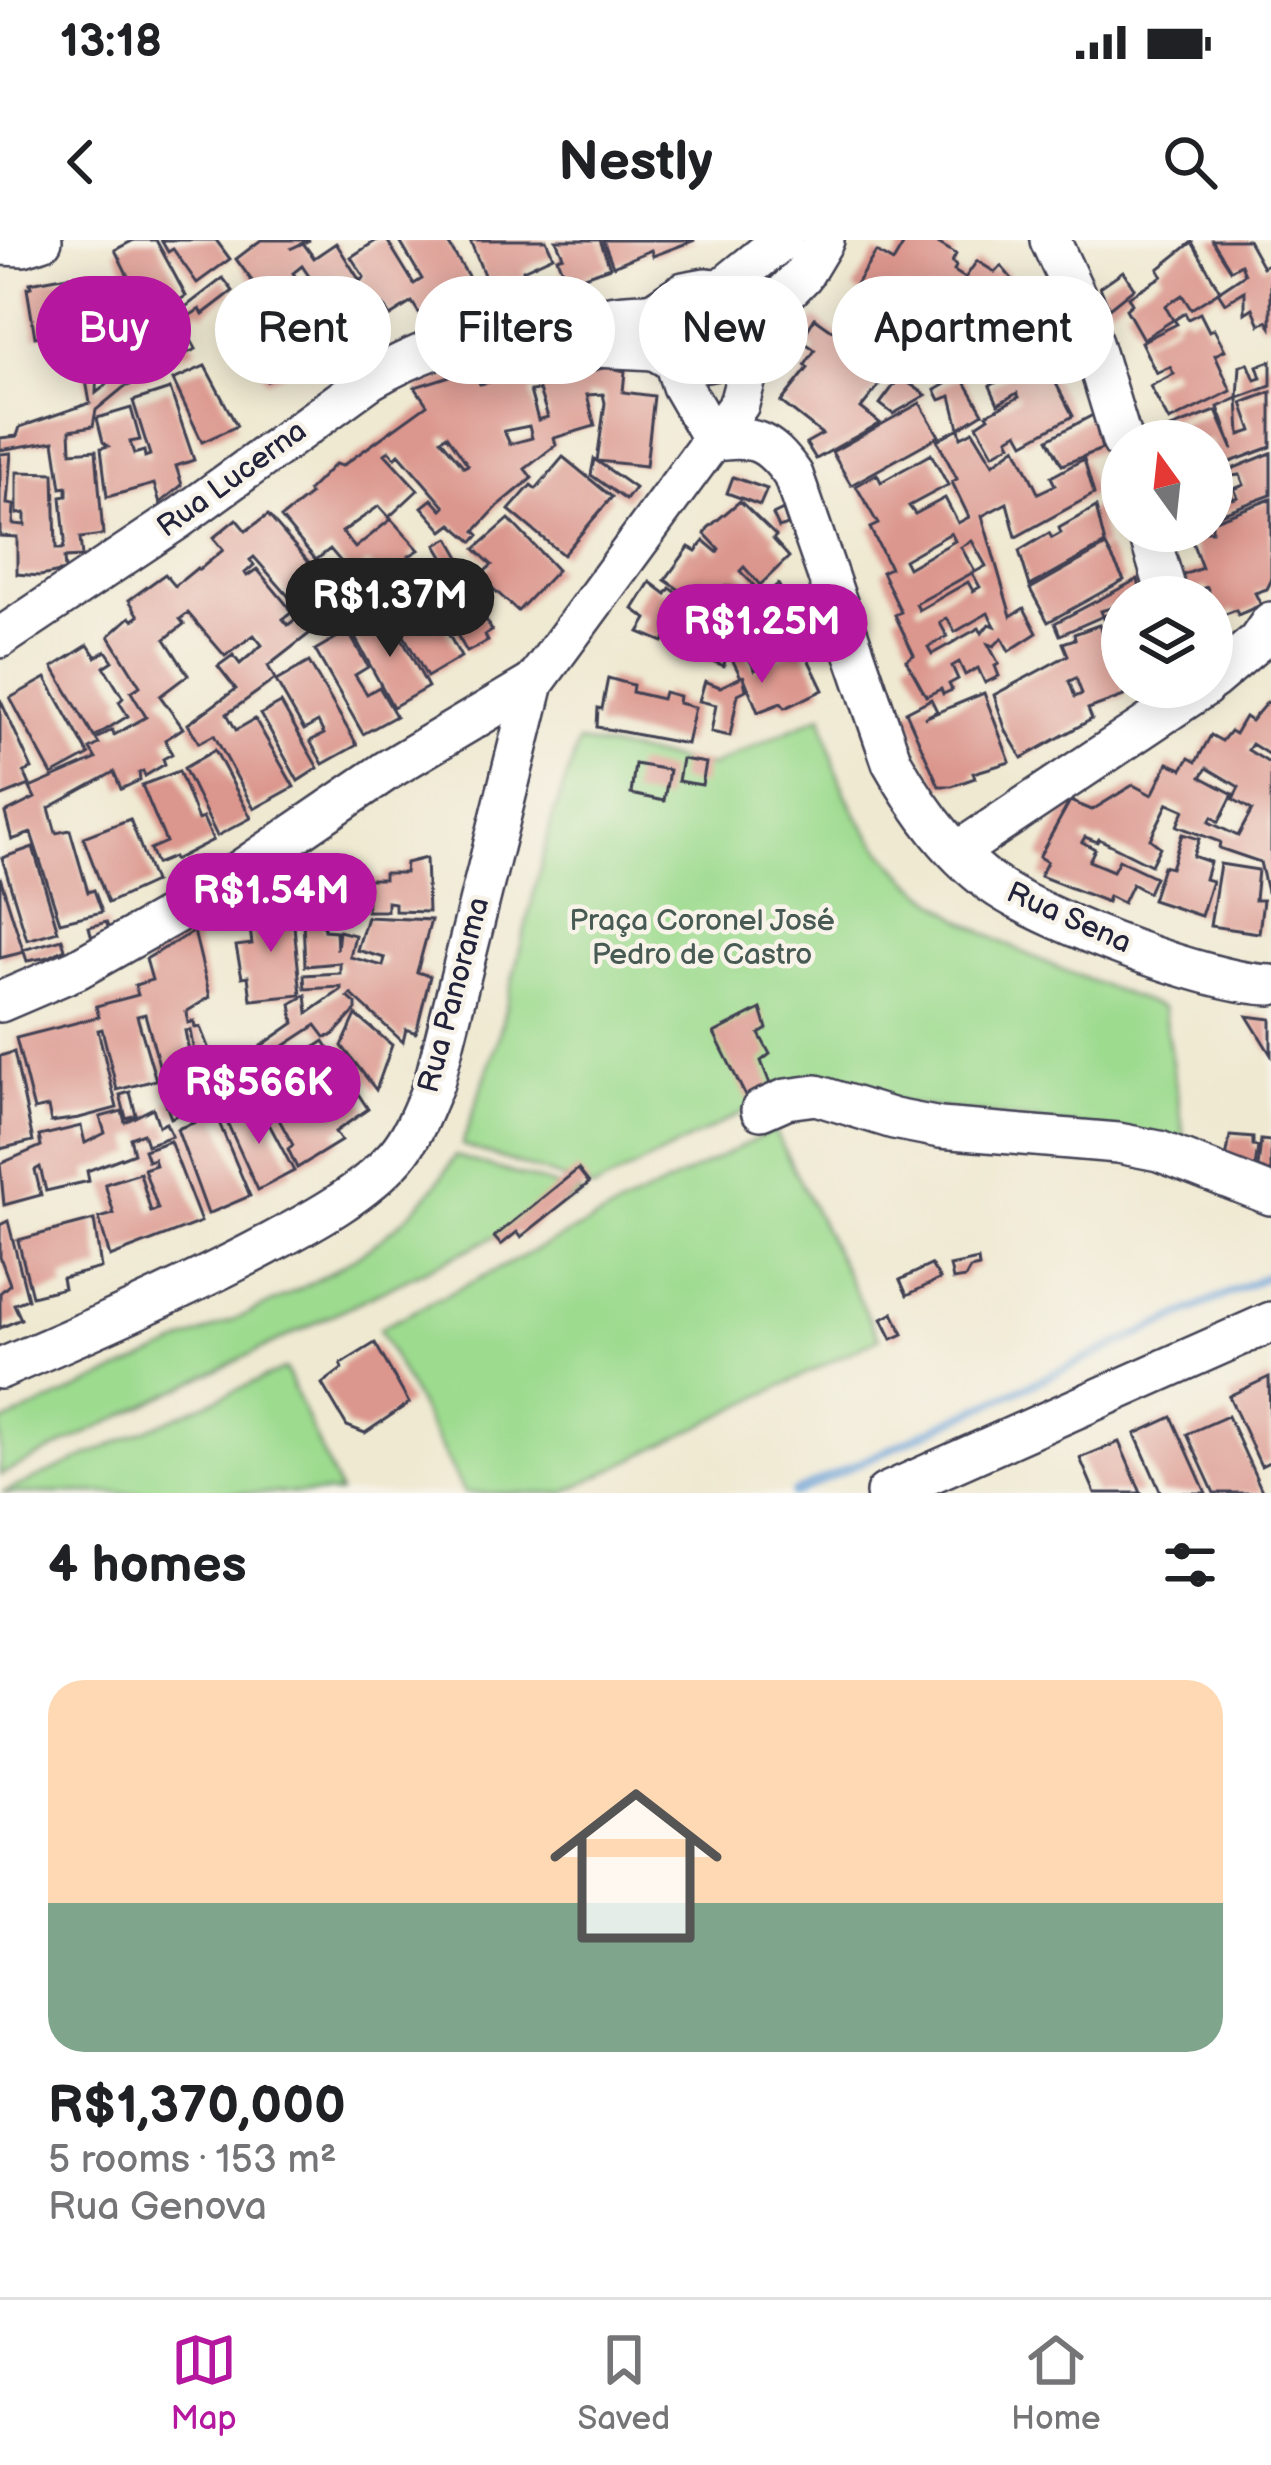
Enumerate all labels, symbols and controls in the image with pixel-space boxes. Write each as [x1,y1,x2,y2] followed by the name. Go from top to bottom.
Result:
[60,15,162,70] text: 13:18
[48,129,114,195] icon: back
[1157,129,1223,195] icon: search
[558,130,713,195] text: Nestly
[36,276,191,384] chip: Buy
[215,276,391,384] chip: Rent
[415,276,615,384] chip: Filters
[639,276,808,384] chip: New
[832,276,1114,384] chip: Apartment
[150,413,314,545] street label: Rua Lucerna
[1101,420,1233,552] north arrow
[1101,420,1233,708] map controls
[279,558,501,660] pin: R$1.37M
[312,573,468,620] text: R$1.37M
[1101,576,1233,708] button: layers
[651,584,873,686] pin: R$1.25M
[684,599,840,646] text: R$1.25M
[160,853,382,955] pin: R$1.54M
[193,868,349,915] text: R$1.54M
[1001,875,1137,961] street label: Rua Sena
[411,893,497,1097] street label: Rua Panorama
[569,903,835,973] park label: Praça Coronel José Pedro de Castro
[161,1045,357,1147] pin: R$566K
[185,1060,333,1107] text: R$566K
[1157,1532,1223,1598] icon: filters
[48,1535,247,1596] text: 4 homes
[528,1758,744,1974] icon: home
[48,2076,346,2137] text: R$1,370,000
[48,2137,337,2184] text: 5 rooms · 153 m²
[48,2184,267,2231] text: Rua Genova
[170,2327,237,2439] tab: Map
[577,2327,670,2439] tab: Saved
[1011,2327,1101,2439] tab: Home

